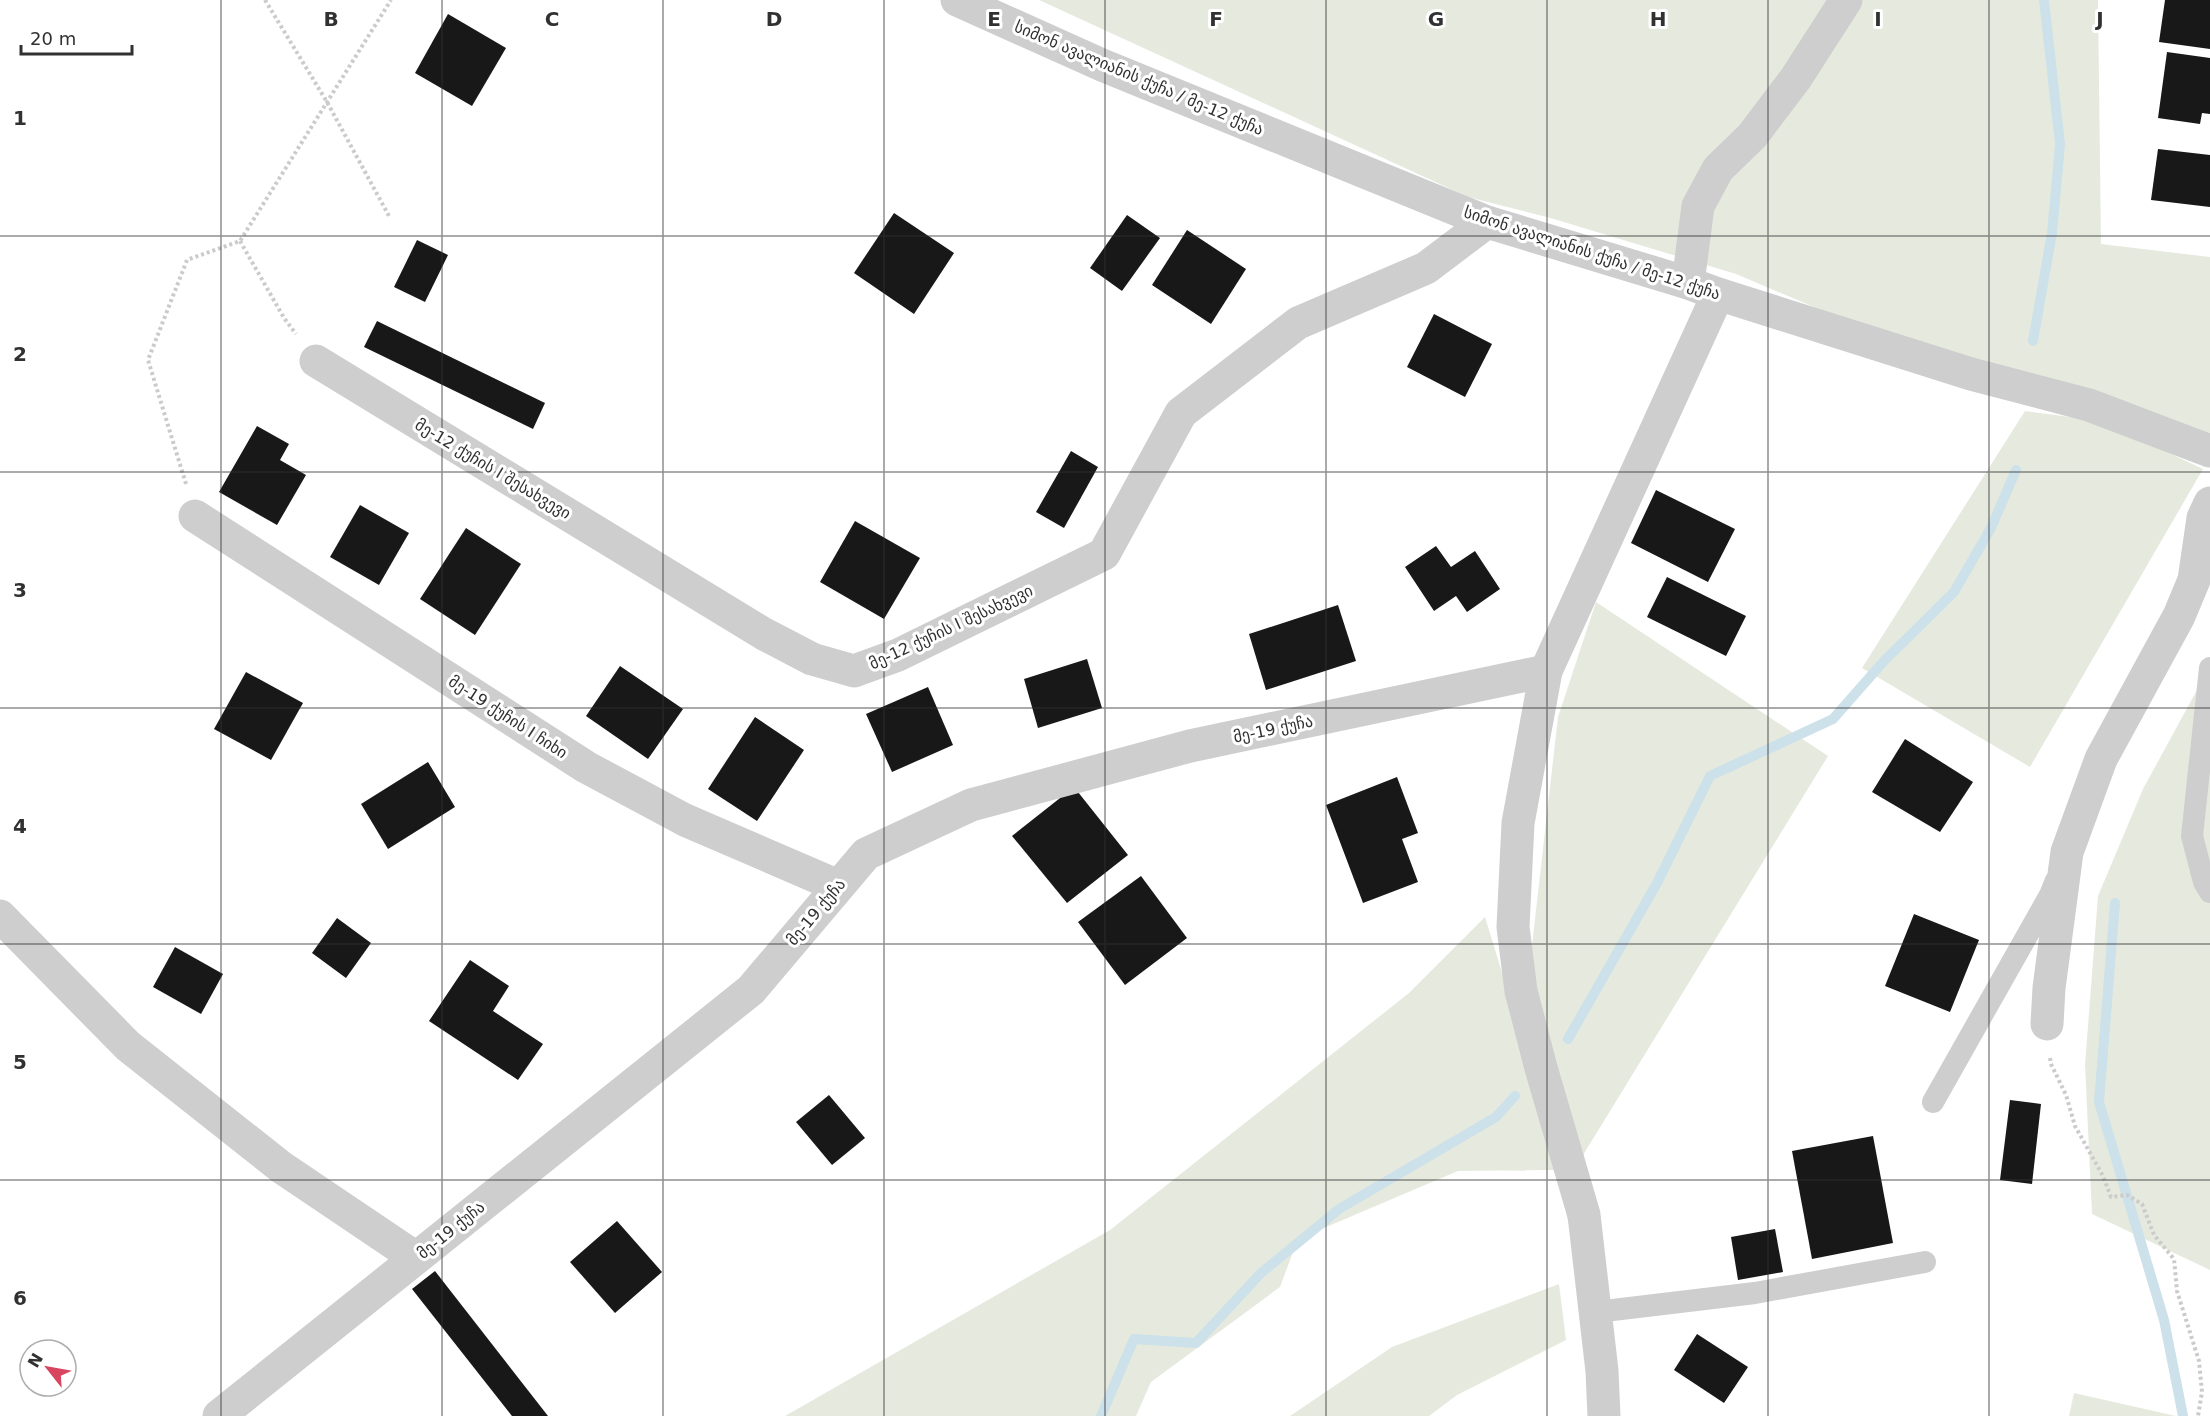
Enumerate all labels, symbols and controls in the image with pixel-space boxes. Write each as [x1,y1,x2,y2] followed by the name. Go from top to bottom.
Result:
[323,7,339,31] text: B
[545,7,559,31] text: C
[766,7,782,31] text: D
[987,7,1001,31] text: E
[1209,7,1223,31] text: F
[1428,7,1444,31] text: G
[1650,7,1666,31] text: H
[1874,7,1882,31] text: I
[2094,7,2104,31] text: J
[1012,17,1266,139] street label: სიმონ ავალიანის ქუჩა / მე-12 ქუჩა
[21,18,132,56] scale bar
[30,28,76,49] text: 20 m
[13,106,27,130] text: 1
[1461,203,1723,303] street label: სიმონ ავალიანის ქუჩა / მე-12 ქუჩა
[13,342,27,366] text: 2
[412,415,574,523] street label: მე-12 ქუჩის I შესახვევი
[13,578,27,602] text: 3
[866,581,1036,673] street label: მე-12 ქუჩის I შესახვევი
[445,672,571,762] street label: მე-19 ქუჩის I ჩიხი
[1232,711,1314,747] street label: მე-19 ქუჩა
[13,814,27,838] text: 4
[783,875,849,949] street label: მე-19 ქუჩა
[13,1050,27,1074] text: 5
[414,1197,488,1263] street label: მე-19 ქუჩა
[13,1286,27,1310] text: 6
[18,1338,78,1398] north arrow
[24,1350,47,1371] text: N

